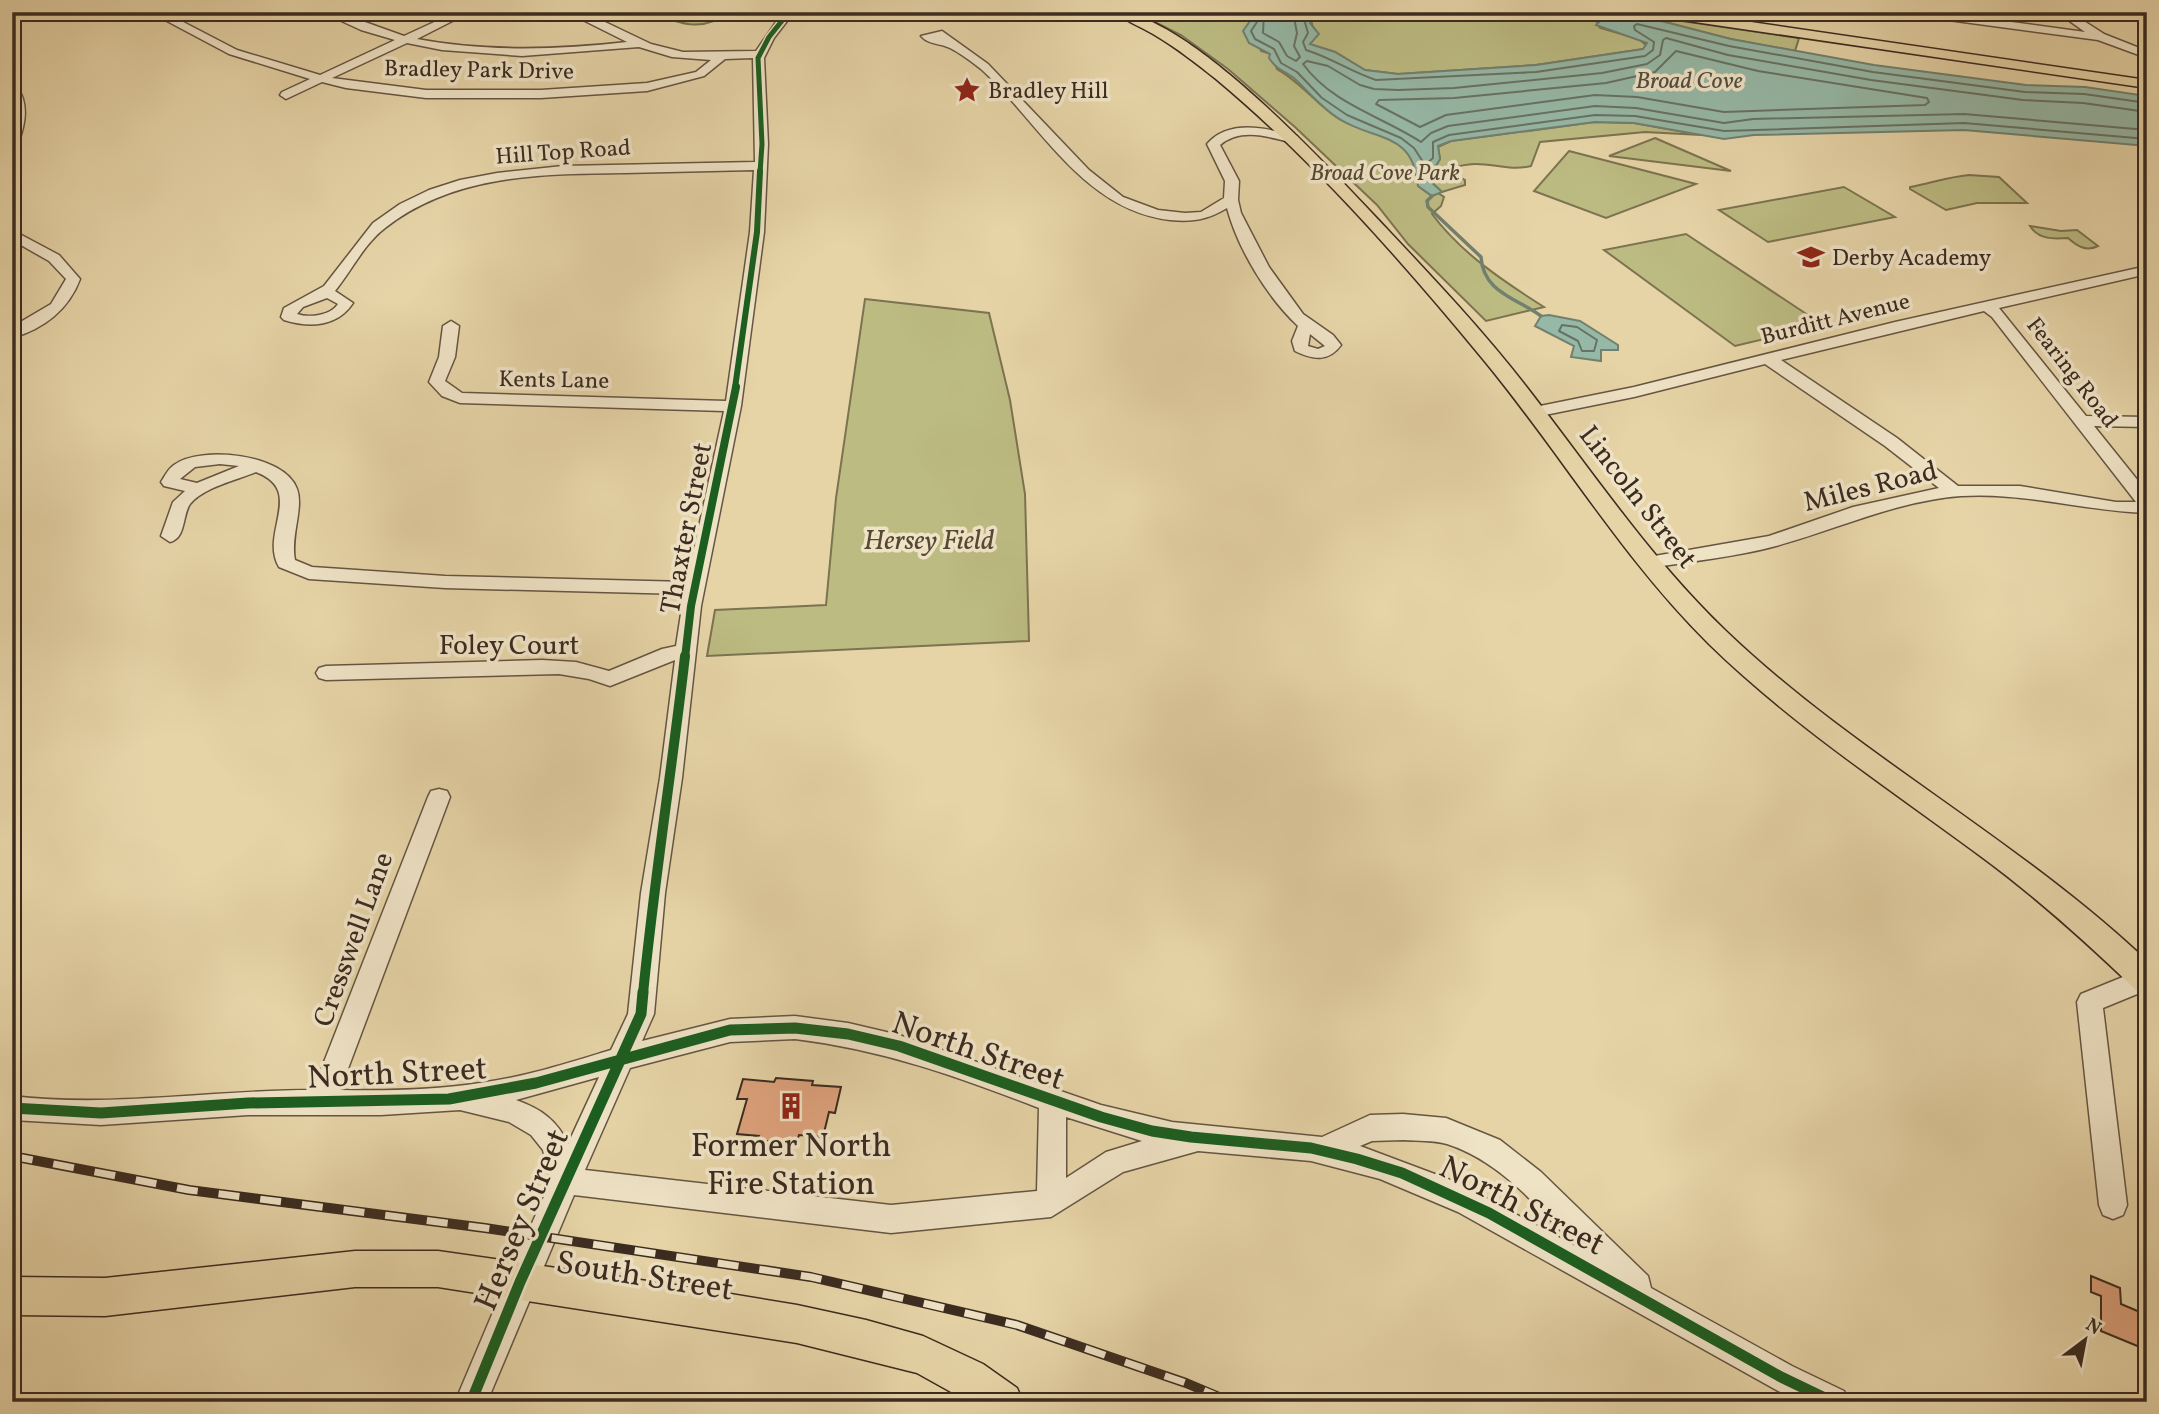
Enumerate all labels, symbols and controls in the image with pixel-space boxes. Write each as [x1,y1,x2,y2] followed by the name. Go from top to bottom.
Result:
[384,53,574,89] street label: Bradley Park Drive
[1635,65,1743,99] water label: Broad Cove
[952,75,982,105] place icon: Bradley Hill
[988,76,1108,108] place label: Bradley Hill
[494,132,632,174] street label: Hill Top Road
[1310,158,1460,190] park label: Broad Cove Park
[1796,242,1826,272] school or university icon: Derby Academy
[1832,243,1992,275] place label: Derby Academy
[1758,286,1913,354] street label: Burditt Avenue
[2018,311,2125,435] street label: Fearing Road
[498,364,610,398] street label: Kents Lane
[1569,418,1705,577] street label: Lincoln Street
[652,439,723,618] street label: Thaxter Street
[1799,452,1942,523] street label: Miles Road
[864,522,994,561] park label: Hersey Field
[439,627,579,666] street label: Foley Court
[305,847,404,1033] street label: Cresswell Lane
[885,1002,1070,1104] street label: North Street
[306,1047,488,1103] street label: North Street
[776,1091,806,1121] building icon: Former North Fire Station
[465,1122,583,1319] street label: Hersey Street
[691,1125,891,1209] place label: Former North Fire Station
[1430,1146,1612,1269] street label: North Street
[553,1241,736,1315] street label: South Street
[2050,1306,2120,1376] north arrow
[2080,1313,2106,1342] text: N

